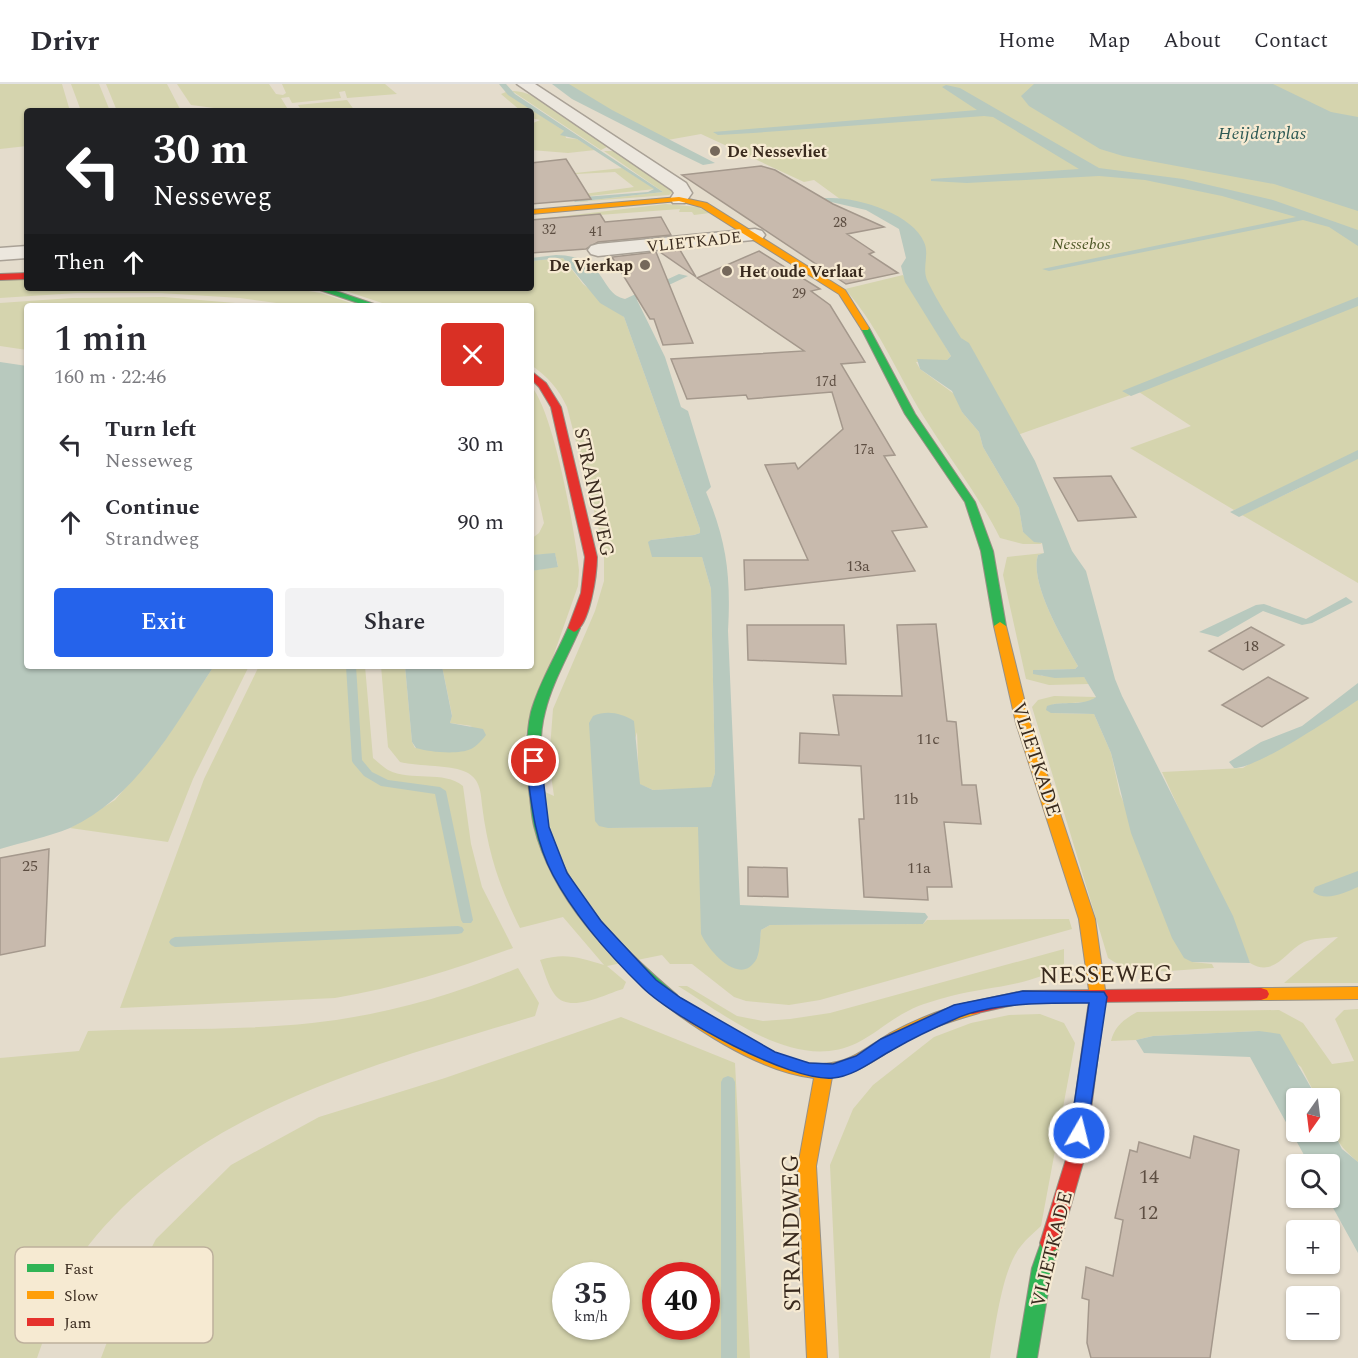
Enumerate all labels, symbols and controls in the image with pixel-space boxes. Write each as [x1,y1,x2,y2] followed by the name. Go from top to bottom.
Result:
[30,20,99,63] text: Drivr
[998,25,1055,57] text: Home
[1088,25,1130,57] text: Map
[1163,25,1221,57] text: About
[1254,25,1328,57] text: Contact
[153,119,248,182] text: 30 m
[1218,120,1307,147] water label: Heijdenplas
[54,132,132,210] icon: left
[727,140,827,164] place label: De Nessevliet
[708,144,722,158] marker: De Nessevliet
[153,176,272,218] text: Nesseweg
[833,212,847,233] house number: 28
[542,219,556,240] house number: 32
[589,221,603,242] house number: 41
[646,225,743,259] street label: VLIETKADE
[1052,232,1111,256] park label: Nessebos
[54,246,105,279] text: Then
[117,246,150,279] icon: ahead
[549,254,633,278] place label: De Vierkap
[638,258,652,272] marker: De Vierkap
[739,260,864,284] place label: Het oude Verlaat
[720,264,734,278] marker: Het oude Verlaat
[792,283,806,304] house number: 29
[54,312,147,367] text: 1 min
[441,323,504,386] button: close
[54,362,166,392] text: 160 m · 22:46
[815,371,837,392] house number: 17d
[105,413,197,446] text: Turn left
[566,425,622,560] street label: STRANDWEG
[54,428,87,461] icon: left
[458,428,504,461] text: 30 m
[854,439,875,460] house number: 17a
[105,446,193,476] text: Nesseweg
[105,491,200,524] text: Continue
[54,506,87,539] icon: ahead
[458,506,504,539] text: 90 m
[105,524,200,554] text: Strandweg
[846,554,870,578] house number: 13a
[54,588,273,657] button: Exit
[285,588,504,657] button: Share
[1243,634,1259,658] house number: 18
[1003,698,1069,820] street label: VLIETKADE
[916,727,940,751] house number: 11c
[508,735,559,786] pin
[517,744,550,777] icon: arrive
[894,787,919,811] house number: 11b
[22,854,38,878] house number: 25
[907,856,931,880] house number: 11a
[1039,956,1173,994] street label: NESSEWEG
[1286,1088,1340,1142] north arrow
[1286,1088,1340,1340] map controls
[1047,1101,1111,1165] position arrow
[773,1154,811,1312] street label: STRANDWEG
[1286,1154,1340,1208] button: search
[1139,1162,1159,1192] house number: 14
[1023,1188,1081,1311] street label: VLIETKADE
[1138,1198,1158,1228] house number: 12
[1286,1220,1340,1274] button: +
[15,1247,213,1343] legend
[64,1257,94,1281] text: Fast
[642,1262,720,1340] speed limit sign: 40
[574,1271,608,1317] text: 35
[64,1284,99,1308] text: Slow
[1286,1286,1340,1340] button: −
[574,1305,608,1328] text: km/h
[64,1311,92,1335] text: Jam

